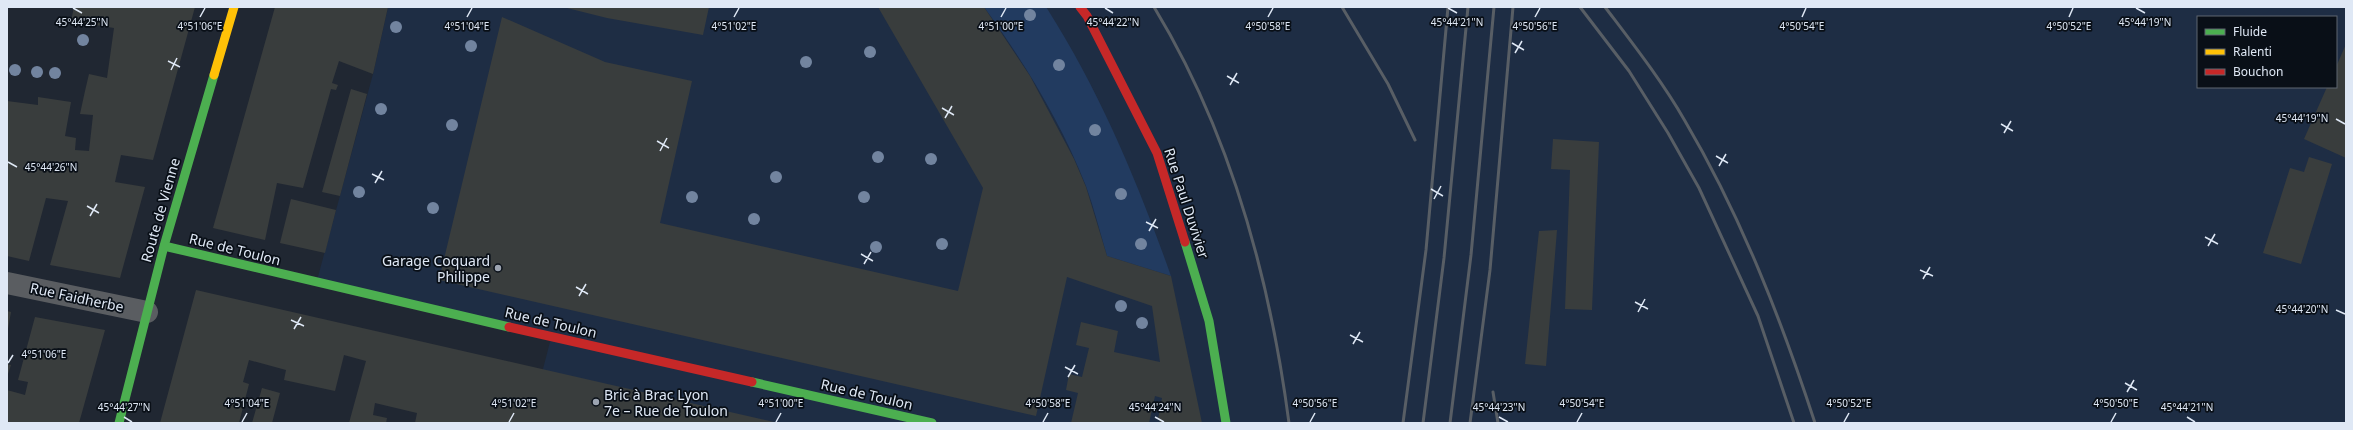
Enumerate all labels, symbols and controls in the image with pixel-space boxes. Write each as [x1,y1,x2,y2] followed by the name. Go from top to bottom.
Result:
[56,15,108,29] text: 45°44'25"N
[1087,15,1139,29] text: 45°44'22"N
[1431,15,1483,29] text: 45°44'21"N
[2119,15,2171,29] text: 45°44'19"N
[2197,16,2337,88] legend
[178,19,222,33] text: 4°51'06"E
[445,19,489,33] text: 4°51'04"E
[712,19,756,33] text: 4°51'02"E
[979,19,1023,33] text: 4°51'00"E
[1246,19,1290,33] text: 4°50'58"E
[1513,19,1557,33] text: 4°50'56"E
[1780,19,1824,33] text: 4°50'54"E
[2047,19,2091,33] text: 4°50'52"E
[2233,23,2267,40] text: Fluide
[2233,43,2272,60] text: Ralenti
[2233,63,2283,80] text: Bouchon
[2276,111,2328,125] text: 45°44'19"N
[1160,145,1214,261] street label: Rue Paul Duvivier
[136,156,184,264] street label: Route de Vienne
[25,160,77,174] text: 45°44'26"N
[187,228,283,270] street label: Rue de Toulon
[382,251,490,286] place label: Garage Coquard Philippe
[493,263,503,273] marker: Garage Coquard Philippe
[29,278,126,316] street label: Rue Faidherbe
[503,302,599,342] street label: Rue de Toulon
[2276,302,2328,316] text: 45°44'20"N
[22,347,66,361] text: 4°51'06"E
[819,374,915,414] street label: Rue de Toulon
[604,385,728,420] place label: Bric à Brac Lyon 7e – Rue de Toulon
[225,396,269,410] text: 4°51'04"E
[492,396,536,410] text: 4°51'02"E
[759,396,803,410] text: 4°51'00"E
[1026,396,1070,410] text: 4°50'58"E
[1293,396,1337,410] text: 4°50'56"E
[1560,396,1604,410] text: 4°50'54"E
[1827,396,1871,410] text: 4°50'52"E
[2094,396,2138,410] text: 4°50'50"E
[591,397,601,407] marker: Bric à Brac Lyon 7e – Rue de Toulon
[98,400,150,414] text: 45°44'27"N
[1129,400,1181,414] text: 45°44'24"N
[1473,400,1525,414] text: 45°44'23"N
[2161,400,2213,414] text: 45°44'21"N

